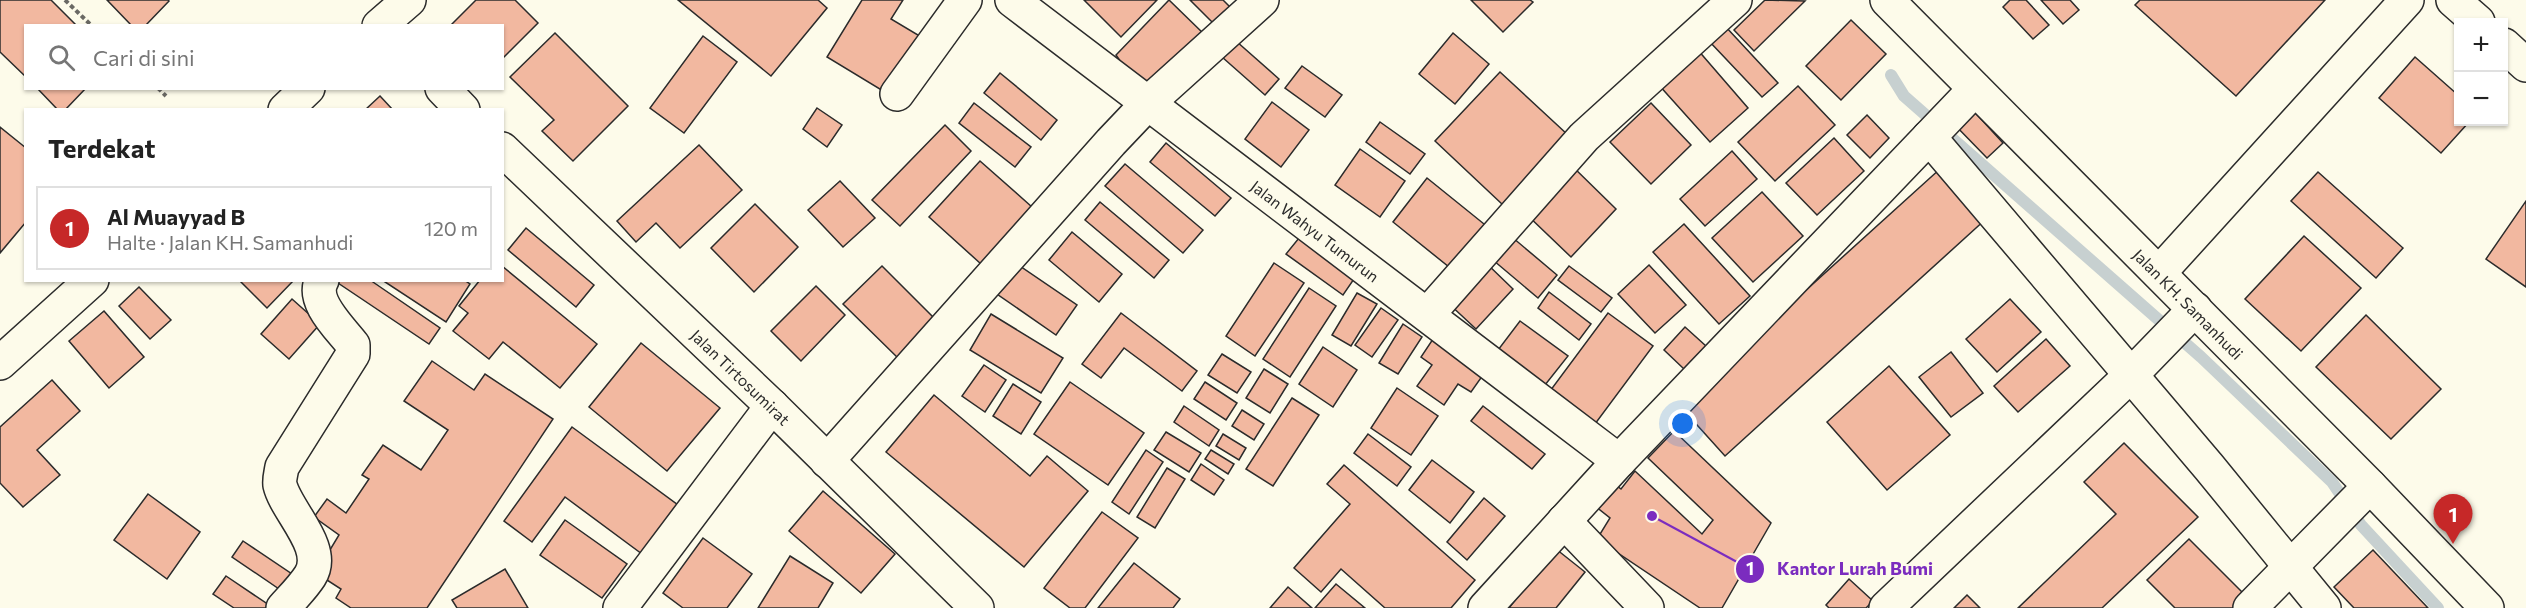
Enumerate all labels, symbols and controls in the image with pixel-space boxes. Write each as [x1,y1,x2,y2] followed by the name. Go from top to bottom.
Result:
[2454,18,2508,126] map controls
[2454,18,2508,72] button: +
[24,24,504,90] search box
[45,41,78,74] icon: search
[93,44,195,71] text: Cari di sini
[2454,72,2508,126] button: −
[48,132,155,163] text: Terdekat
[1247,176,1383,285] street label: Jalan Wahyu Tumurun
[107,203,245,230] text: Al Muayyad B
[65,216,74,240] text: 1
[424,216,478,240] text: 120 m
[107,230,353,254] text: Halte · Jalan KH. Samanhudi
[2130,244,2248,363] street label: Jalan KH. Samanhudi
[687,325,795,429] street label: Jalan Tirtosumirat
[1668,409,1697,438] your location
[2434,494,2472,544] pin: 1
[1735,551,1945,587] callout: Kantor Lurah Bumi
[1746,557,1754,579] text: 1
[1777,557,1933,579] text: Kantor Lurah Bumi

